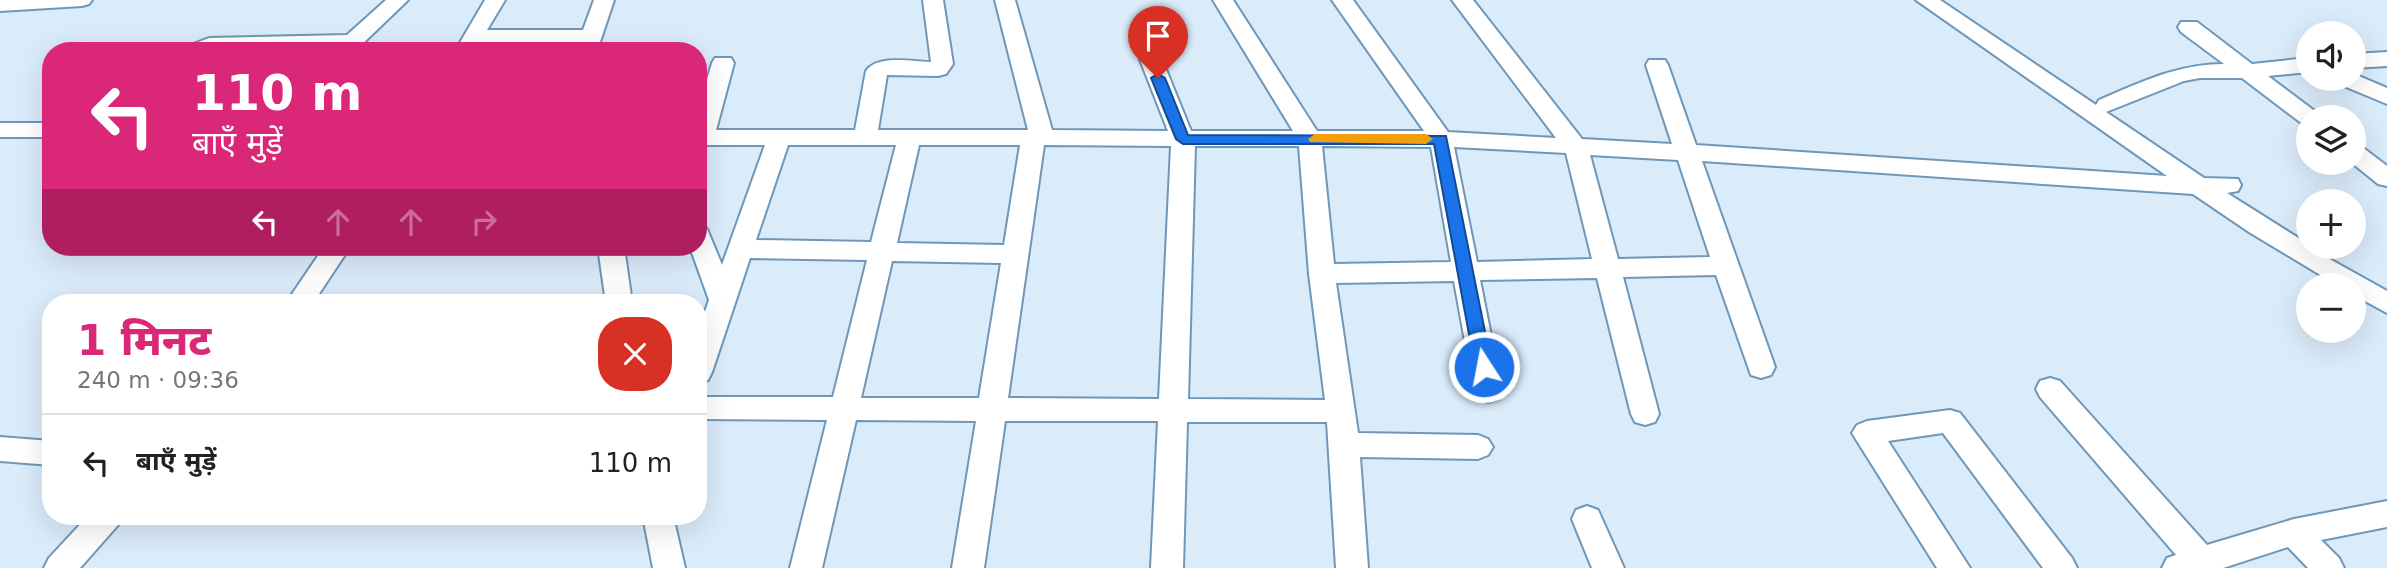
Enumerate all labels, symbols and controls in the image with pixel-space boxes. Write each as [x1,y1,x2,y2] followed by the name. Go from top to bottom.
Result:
[1128,6,1188,78] pin
[1139,17,1177,55] icon: arrive
[2296,21,2366,343] map controls
[2296,21,2366,91] button: sound
[192,65,362,122] text: 110 m
[77,70,168,161] icon: left
[2296,105,2366,175] button: layers
[192,124,283,162] text: बाएँ मुड़ें
[2296,189,2366,259] button: +
[246,203,284,241] icon: left
[319,203,357,241] icon: ahead
[392,203,430,241] icon: ahead
[465,203,503,241] icon: right
[2296,273,2366,343] button: −
[77,316,211,365] text: 1 मिनट
[598,317,672,391] button: close
[1447,330,1521,404] position arrow
[77,367,239,393] text: 240 m · 09:36
[77,444,115,482] icon: left
[136,446,216,476] text: बाएँ मुड़ें
[589,448,672,478] text: 110 m

